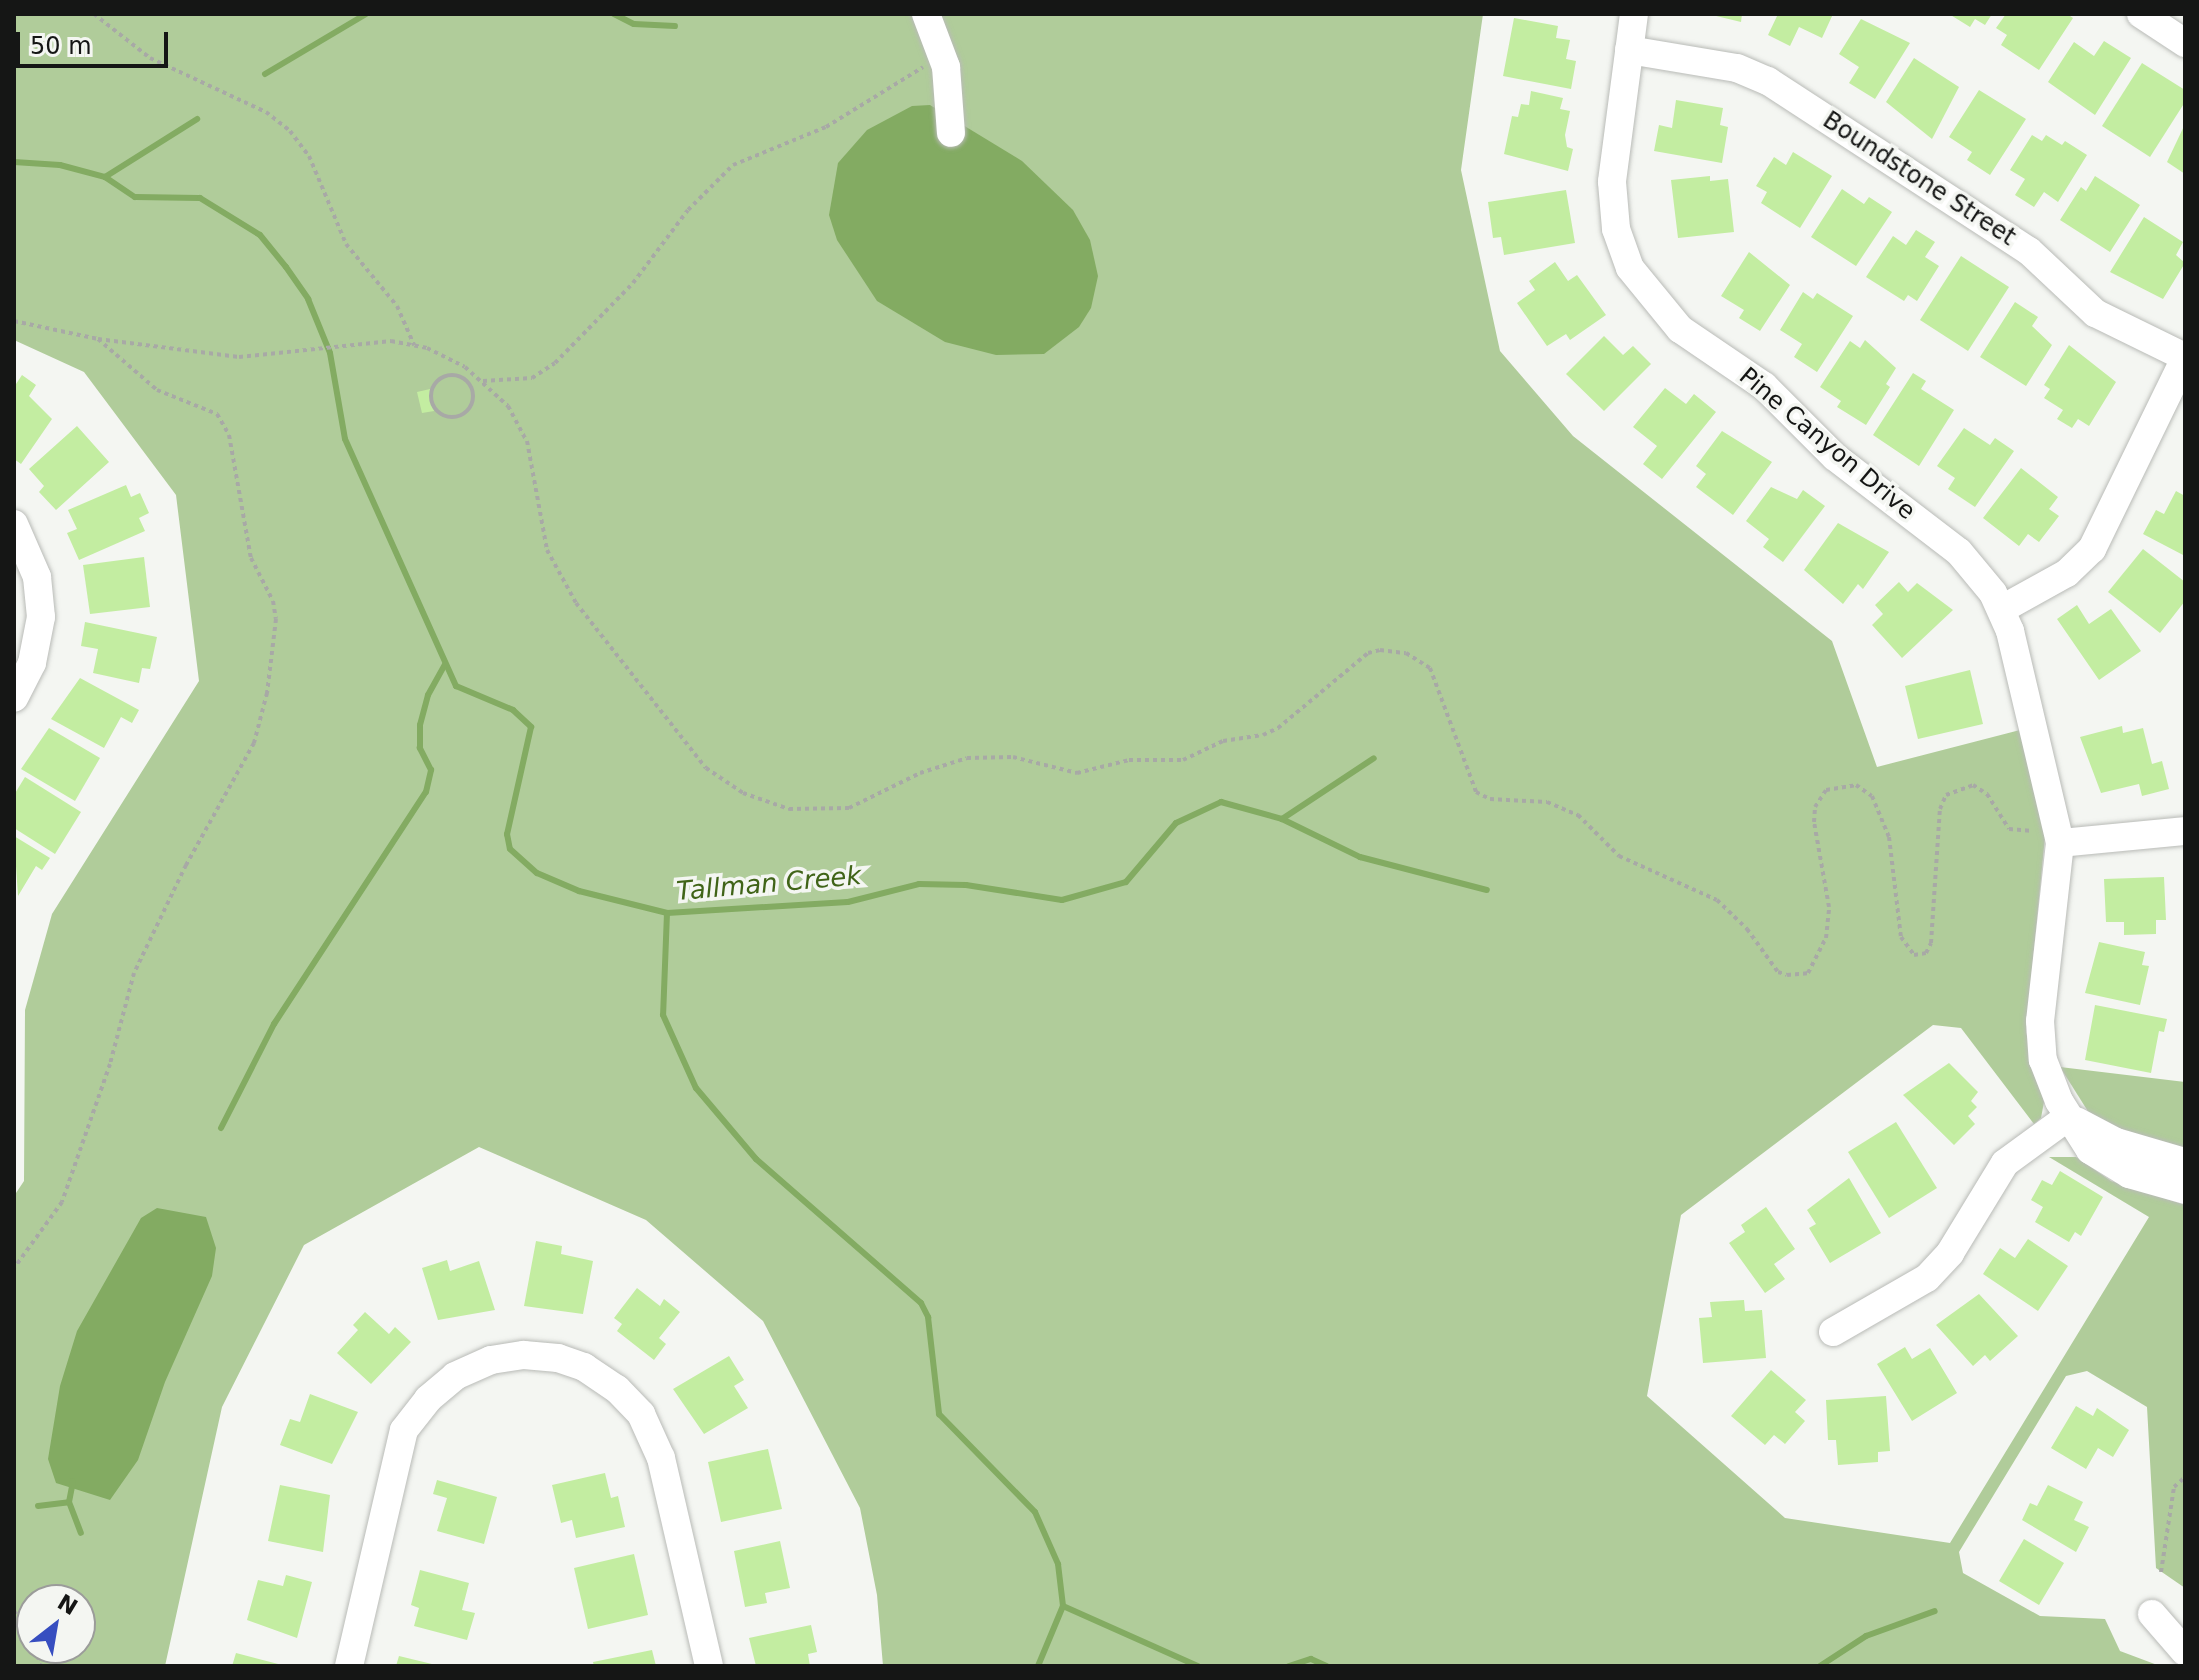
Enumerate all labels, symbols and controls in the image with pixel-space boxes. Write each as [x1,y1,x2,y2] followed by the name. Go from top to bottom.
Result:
[20,16,172,66] scale bar
[30,32,92,60] text: 50 m
[1817,106,2021,252] street label: Boundstone Street
[1733,362,1921,526] street label: Pine Canyon Drive
[675,860,863,908] water label: Tallman Creek
[16,1584,96,1664] north arrow
[53,1589,82,1620] text: N

